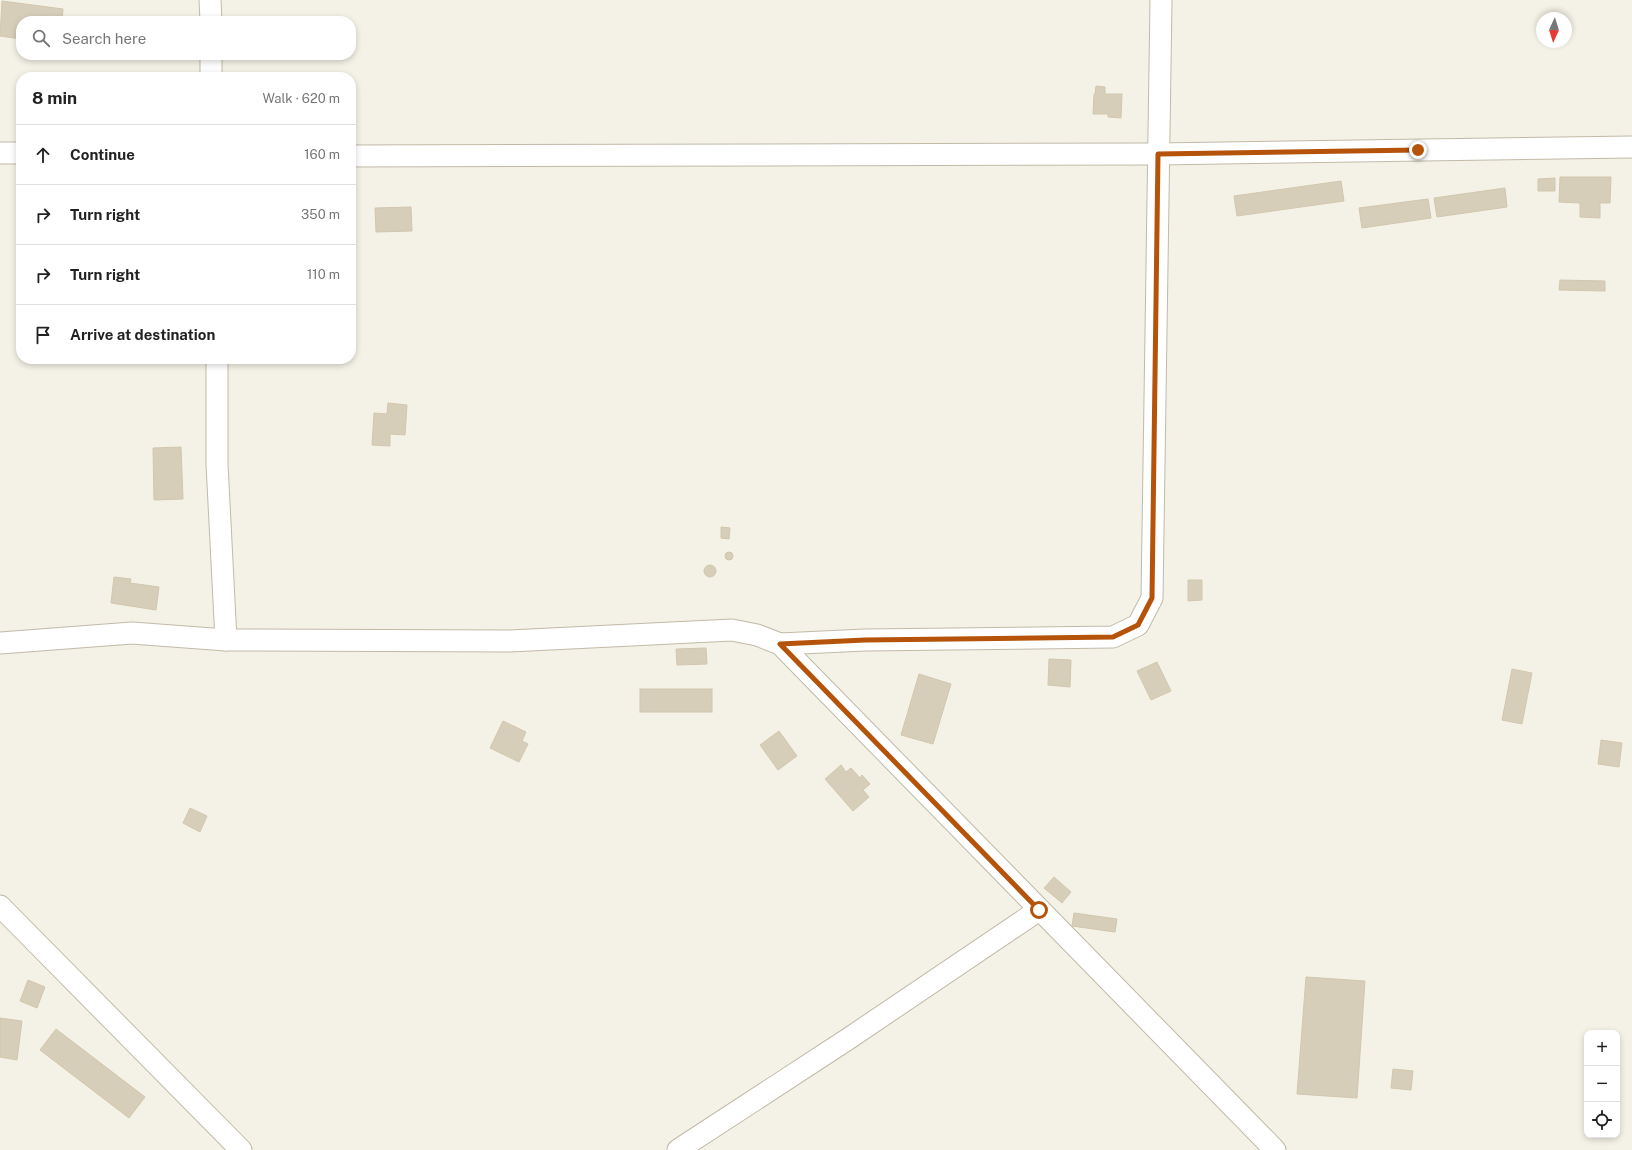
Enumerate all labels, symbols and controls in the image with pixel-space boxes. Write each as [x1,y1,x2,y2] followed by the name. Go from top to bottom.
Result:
[1536,12,1572,48] north arrow
[16,16,356,60] search box
[30,27,52,49] icon: search
[62,30,146,47] text: Search here
[32,88,77,108] text: 8 min
[262,91,340,106] text: Walk · 620 m
[1409,141,1427,159] route end
[32,144,54,166] icon: ahead
[70,146,135,163] text: Continue
[304,147,340,162] text: 160 m
[32,204,54,226] icon: right
[70,206,140,223] text: Turn right
[301,207,340,222] text: 350 m
[32,264,54,286] icon: right
[70,266,140,283] text: Turn right
[307,267,340,282] text: 110 m
[32,324,54,346] icon: arrive
[70,326,215,343] text: Arrive at destination
[1030,901,1048,919] route start
[1584,1030,1620,1138] map controls
[1584,1030,1620,1066] button: +
[1584,1066,1620,1102] button: −
[1584,1102,1620,1138] button: locate

